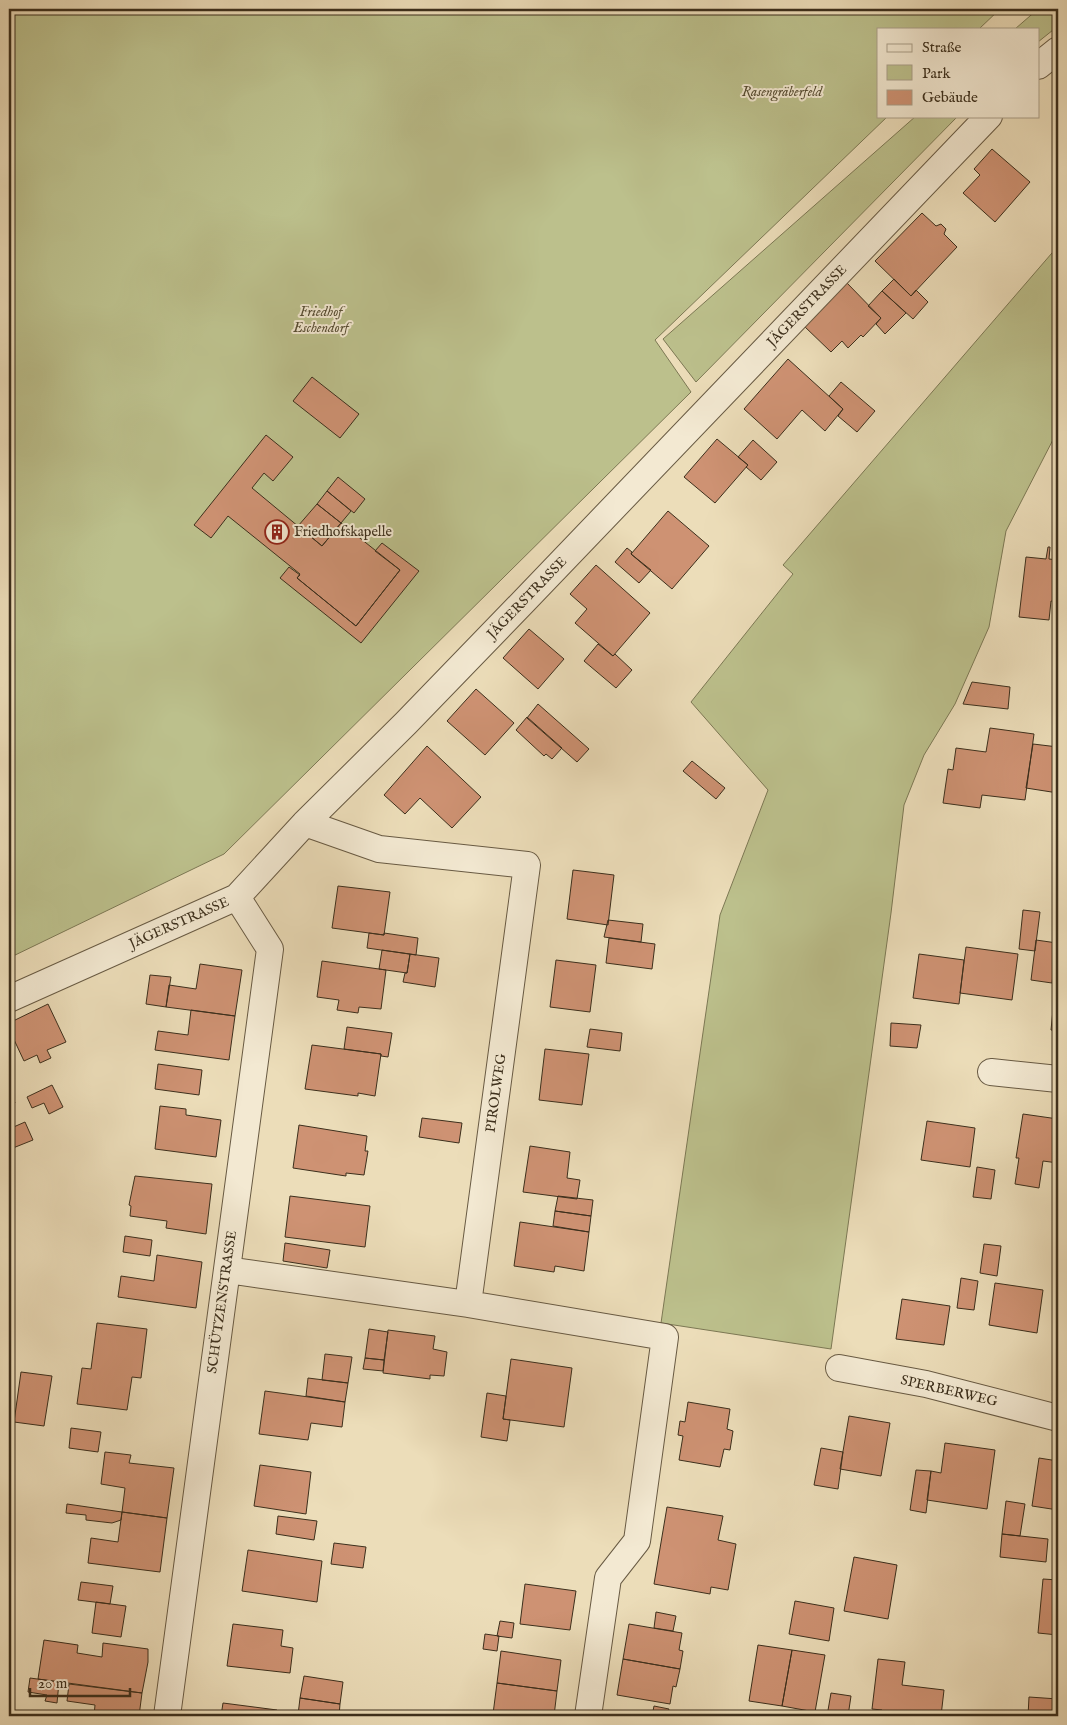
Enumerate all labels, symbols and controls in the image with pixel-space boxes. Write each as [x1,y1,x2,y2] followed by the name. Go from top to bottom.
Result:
[877,28,1040,118] legend
[922,38,962,57] text: Straße
[922,64,952,83] text: Park
[742,83,824,102] park label: Rasengräberfeld
[922,88,978,107] text: Gebäude
[761,260,851,352] street label: JÄGERSTRASSE
[292,303,352,337] park label: Friedhof Eschendorf
[264,519,290,545] building icon: Friedhofskapelle
[294,523,392,541] place label: Friedhofskapelle
[481,552,571,644] street label: JÄGERSTRASSE
[124,892,232,954] street label: JÄGERSTRASSE
[482,1051,511,1134] street label: PIROLWEG
[202,1229,241,1375] street label: SCHÜTZENSTRASSE
[899,1371,1000,1411] street label: SPERBERWEG
[30,1665,130,1697] scale bar
[38,1674,68,1693] text: 20 m

